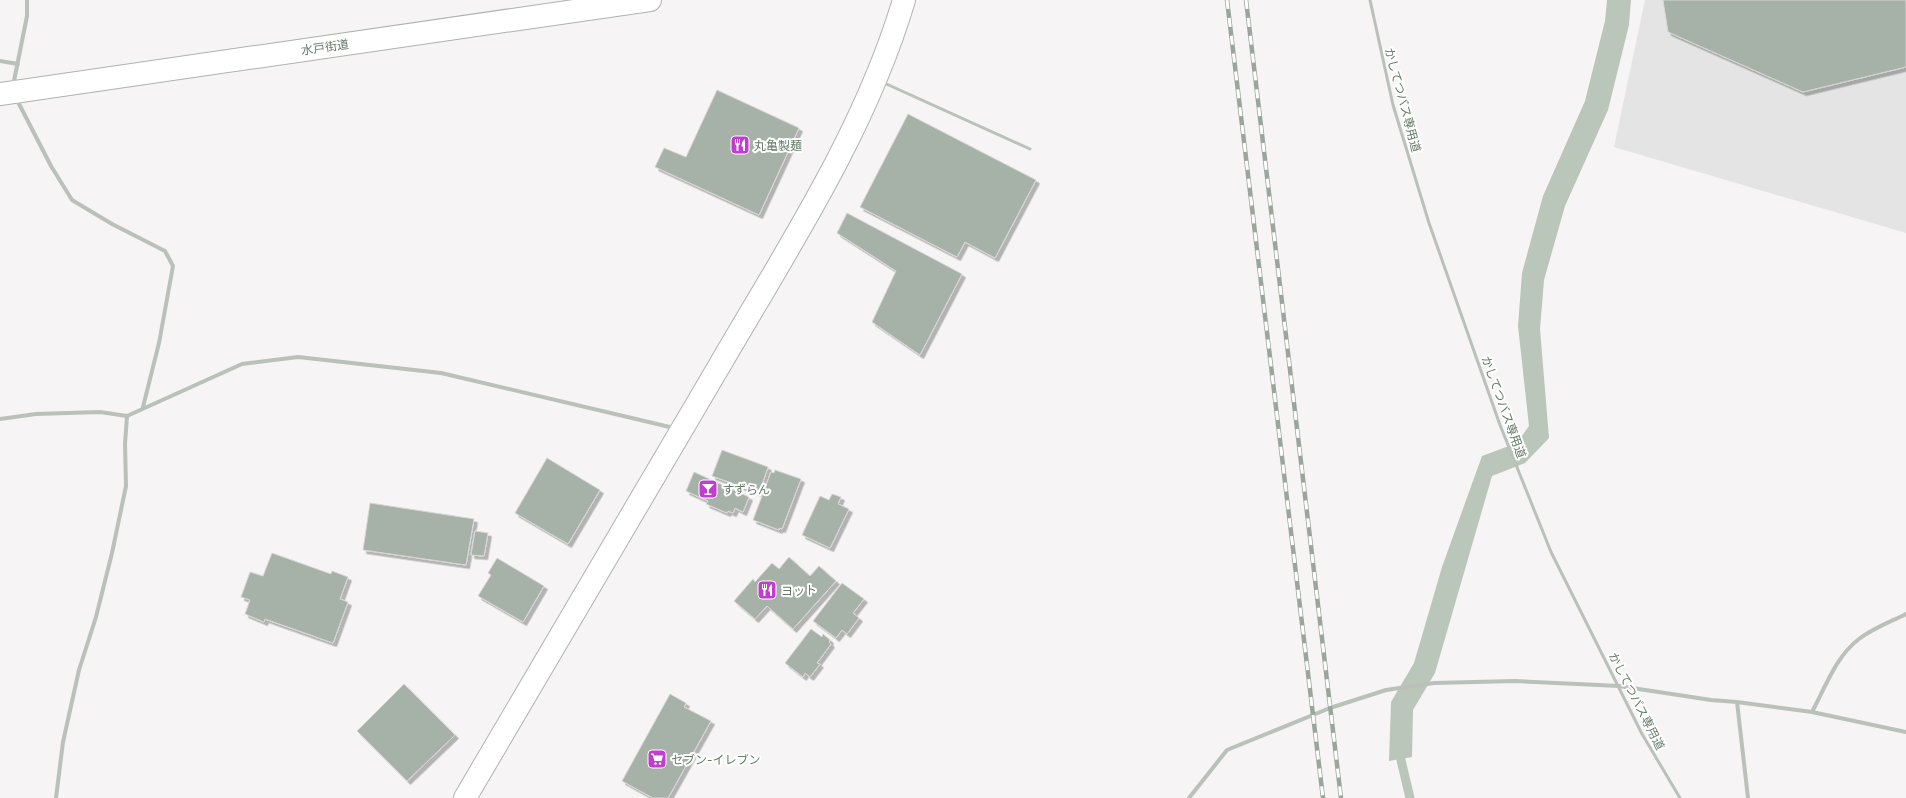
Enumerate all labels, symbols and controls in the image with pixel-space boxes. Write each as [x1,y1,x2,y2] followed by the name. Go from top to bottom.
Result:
[300,36,350,58] street label: 水戸街道
[1382,46,1424,154] street label: かしてつバス専用道
[729,134,751,156] restaurant icon: 丸亀製麺
[754,138,802,153] place label: 丸亀製麺
[1479,354,1529,460] street label: かしてつバス専用道
[697,478,719,500] bar icon: すずらん
[722,482,770,497] place label: すずらん
[756,579,778,601] restaurant icon: ヨット
[781,583,817,598] place label: ヨット
[1606,650,1668,752] street label: かしてつバス専用道
[646,748,668,770] supermarket icon: セブン-イレブン
[671,752,761,767] place label: セブン-イレブン

